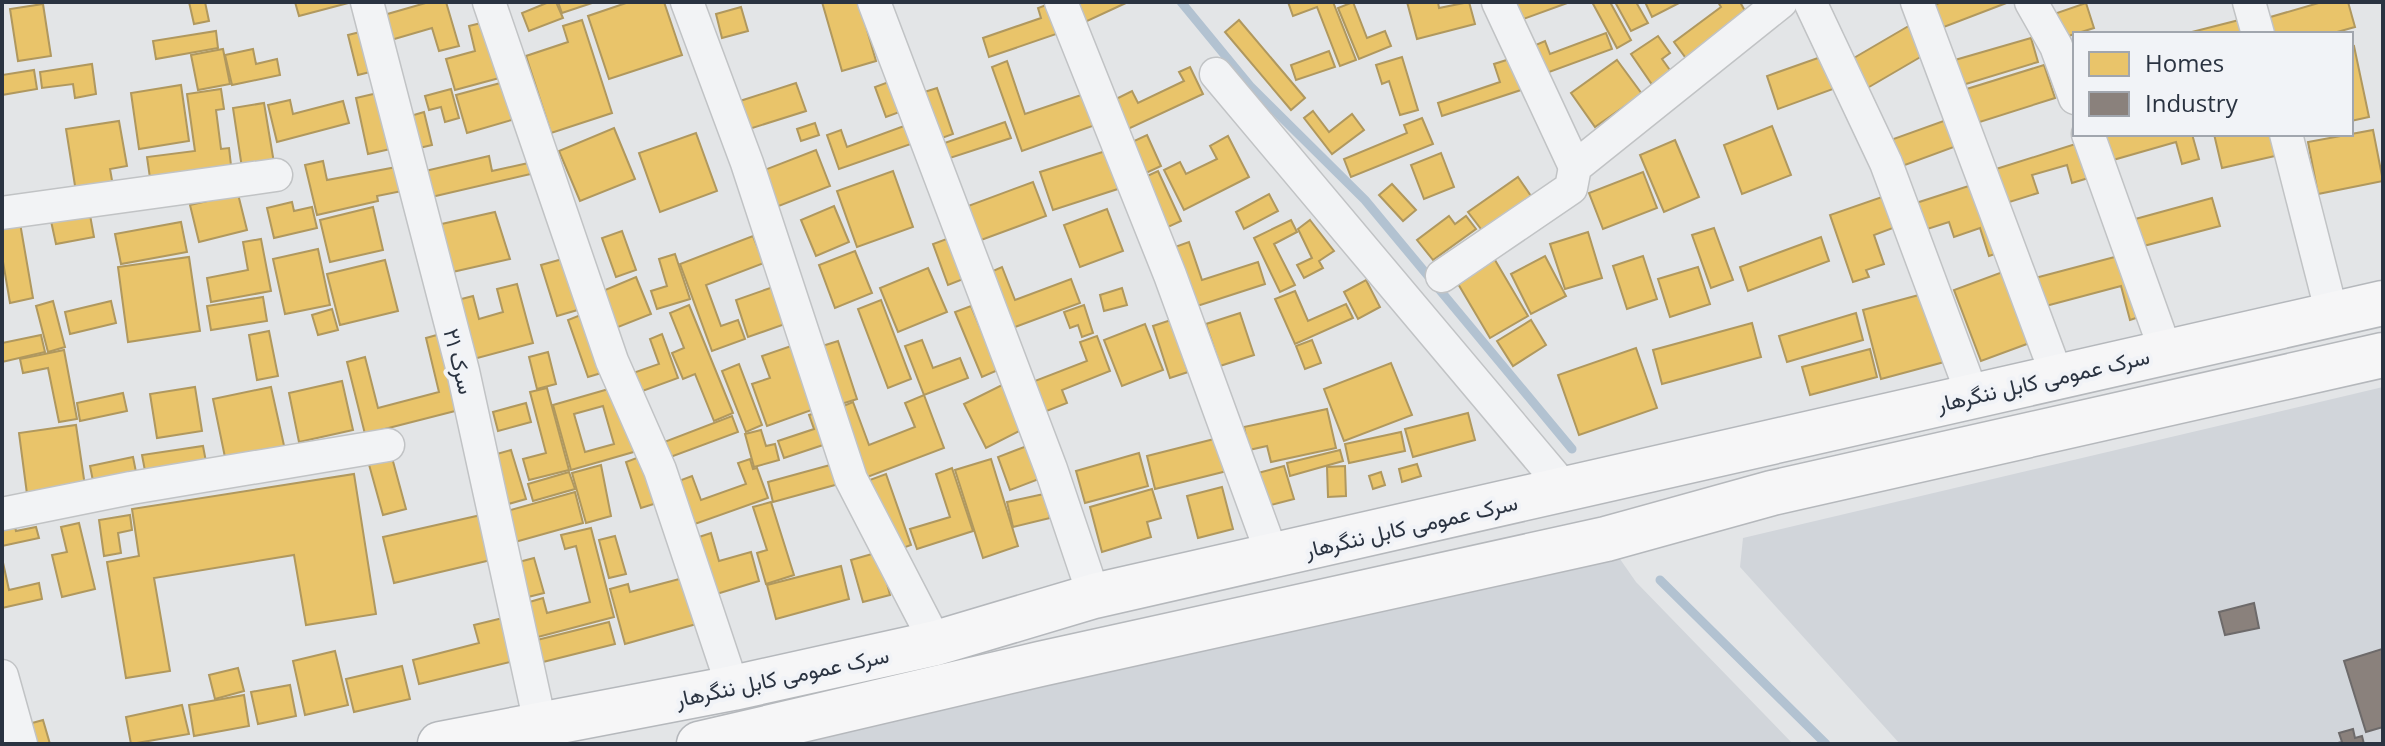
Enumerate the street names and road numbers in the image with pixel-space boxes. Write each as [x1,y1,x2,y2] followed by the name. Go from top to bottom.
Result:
[437,325,483,397] street label: سرک ۲۱
[1933,340,2152,418] street label: سرک عمومی کابل ننگرهار
[1301,486,1520,564] street label: سرک عمومی کابل ننگرهار
[672,639,892,713] street label: سرک عمومی کابل ننگرهار

